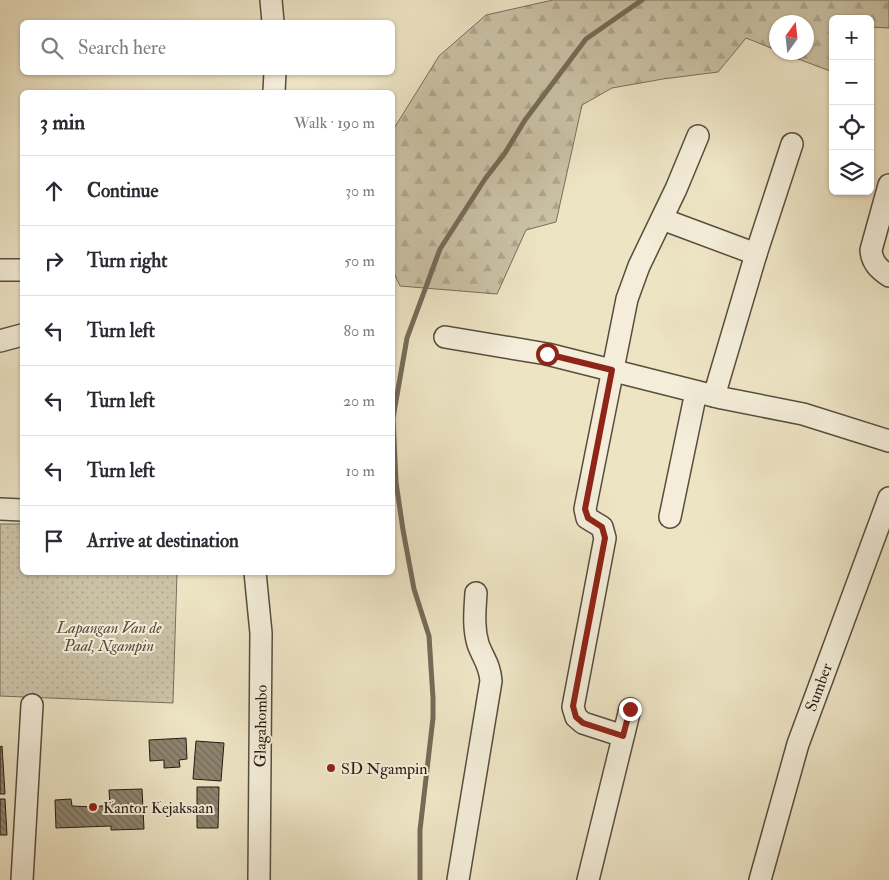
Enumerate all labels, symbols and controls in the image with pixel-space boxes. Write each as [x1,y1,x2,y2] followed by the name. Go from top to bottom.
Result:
[769,15,814,60] north arrow
[829,15,874,195] map controls
[829,15,874,60] button: +
[20,20,395,75] search box
[38,34,66,62] icon: search
[78,36,166,60] text: Search here
[829,60,874,105] button: −
[829,105,874,150] button: locate
[40,109,85,136] text: 3 min
[294,113,375,133] text: Walk · 190 m
[829,150,874,195] button: layers
[40,177,68,205] icon: ahead
[87,179,158,203] text: Continue
[345,181,375,201] text: 30 m
[40,247,68,275] icon: right
[87,249,167,273] text: Turn right
[344,251,375,271] text: 50 m
[40,317,68,345] icon: left
[87,319,155,343] text: Turn left
[344,321,375,341] text: 80 m
[536,343,559,366] route start
[40,387,68,415] icon: left
[87,389,155,413] text: Turn left
[343,391,375,411] text: 20 m
[40,457,68,485] icon: left
[87,459,155,483] text: Turn left
[345,461,375,481] text: 10 m
[40,527,68,555] icon: arrive
[87,529,239,553] text: Arrive at destination
[55,618,162,656] park label: Lapangan Van de Paal, Ngampin
[801,660,837,714] street label: Sumber
[250,684,272,767] street label: Glagahombo
[619,698,642,721] route end
[341,759,428,780] place label: SD Ngampin
[325,762,337,774] marker: SD Ngampin
[103,798,213,818] place label: Kantor Kejaksaan
[87,801,99,813] marker: Kantor Kejaksaan

